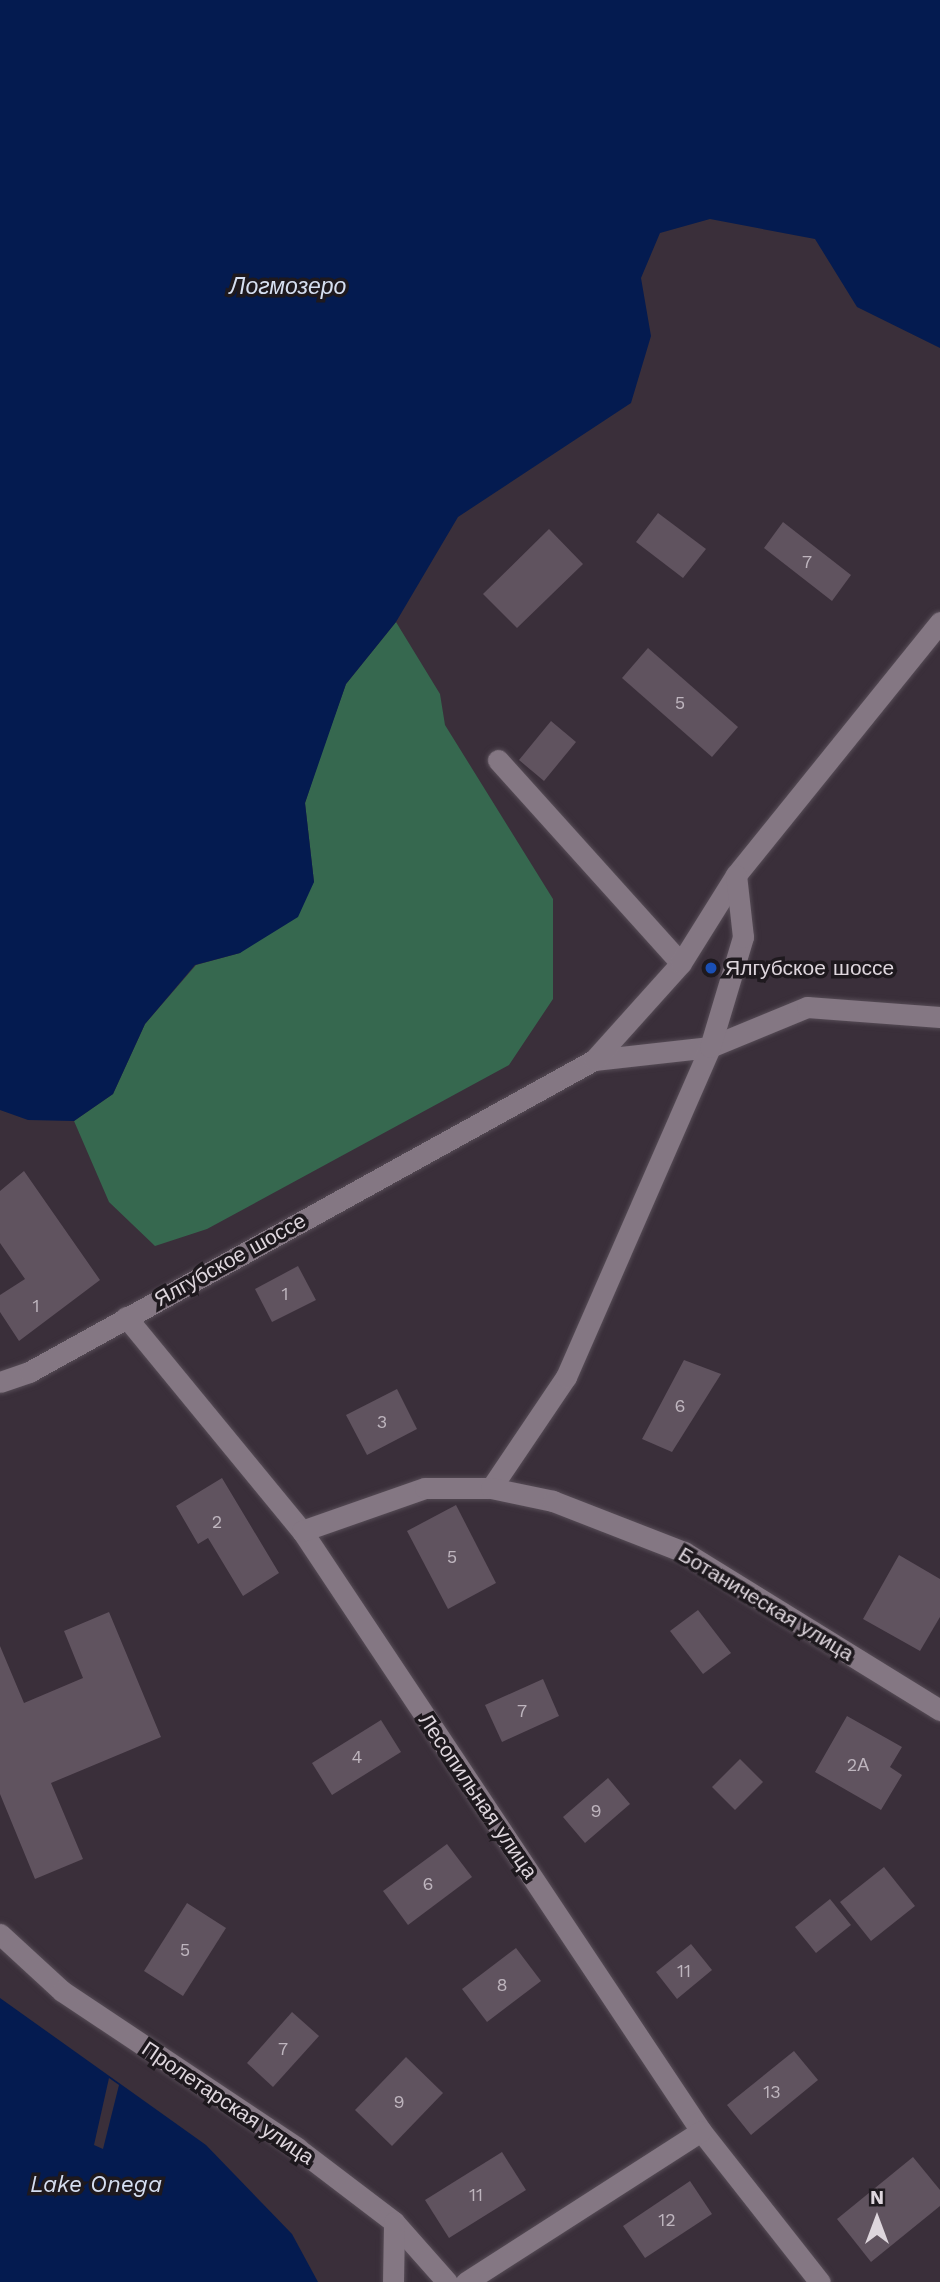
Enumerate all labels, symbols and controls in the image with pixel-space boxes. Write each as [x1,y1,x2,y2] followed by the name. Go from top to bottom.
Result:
[230,273,346,301] water label: Логмозеро
[802,551,812,573] house number: 7
[675,692,685,714] house number: 5
[725,955,894,981] place label: Ялгубское шоссе
[703,960,719,976] marker: Ялгубское шоссе
[150,1208,310,1312] street label: Ялгубское шоссе
[281,1283,289,1305] house number: 1
[32,1295,40,1317] house number: 1
[675,1395,685,1417] house number: 6
[377,1411,387,1433] house number: 3
[212,1511,222,1533] house number: 2
[674,1542,858,1666] street label: Ботаническая улица
[447,1546,457,1568] house number: 5
[517,1700,527,1722] house number: 7
[413,1709,543,1883] street label: Лесопильная улица
[352,1746,362,1768] house number: 4
[847,1754,869,1776] house number: 2А
[590,1800,602,1822] house number: 9
[423,1873,433,1895] house number: 6
[180,1939,190,1961] house number: 5
[677,1960,691,1982] house number: 11
[496,1974,508,1996] house number: 8
[137,2036,319,2170] street label: Пролетарская улица
[278,2038,288,2060] house number: 7
[763,2081,781,2103] house number: 13
[393,2091,405,2113] house number: 9
[30,2171,162,2199] water label: Lake Onega
[469,2184,483,2206] house number: 11
[842,2184,912,2254] north arrow
[870,2186,884,2209] text: N
[658,2209,676,2231] house number: 12

